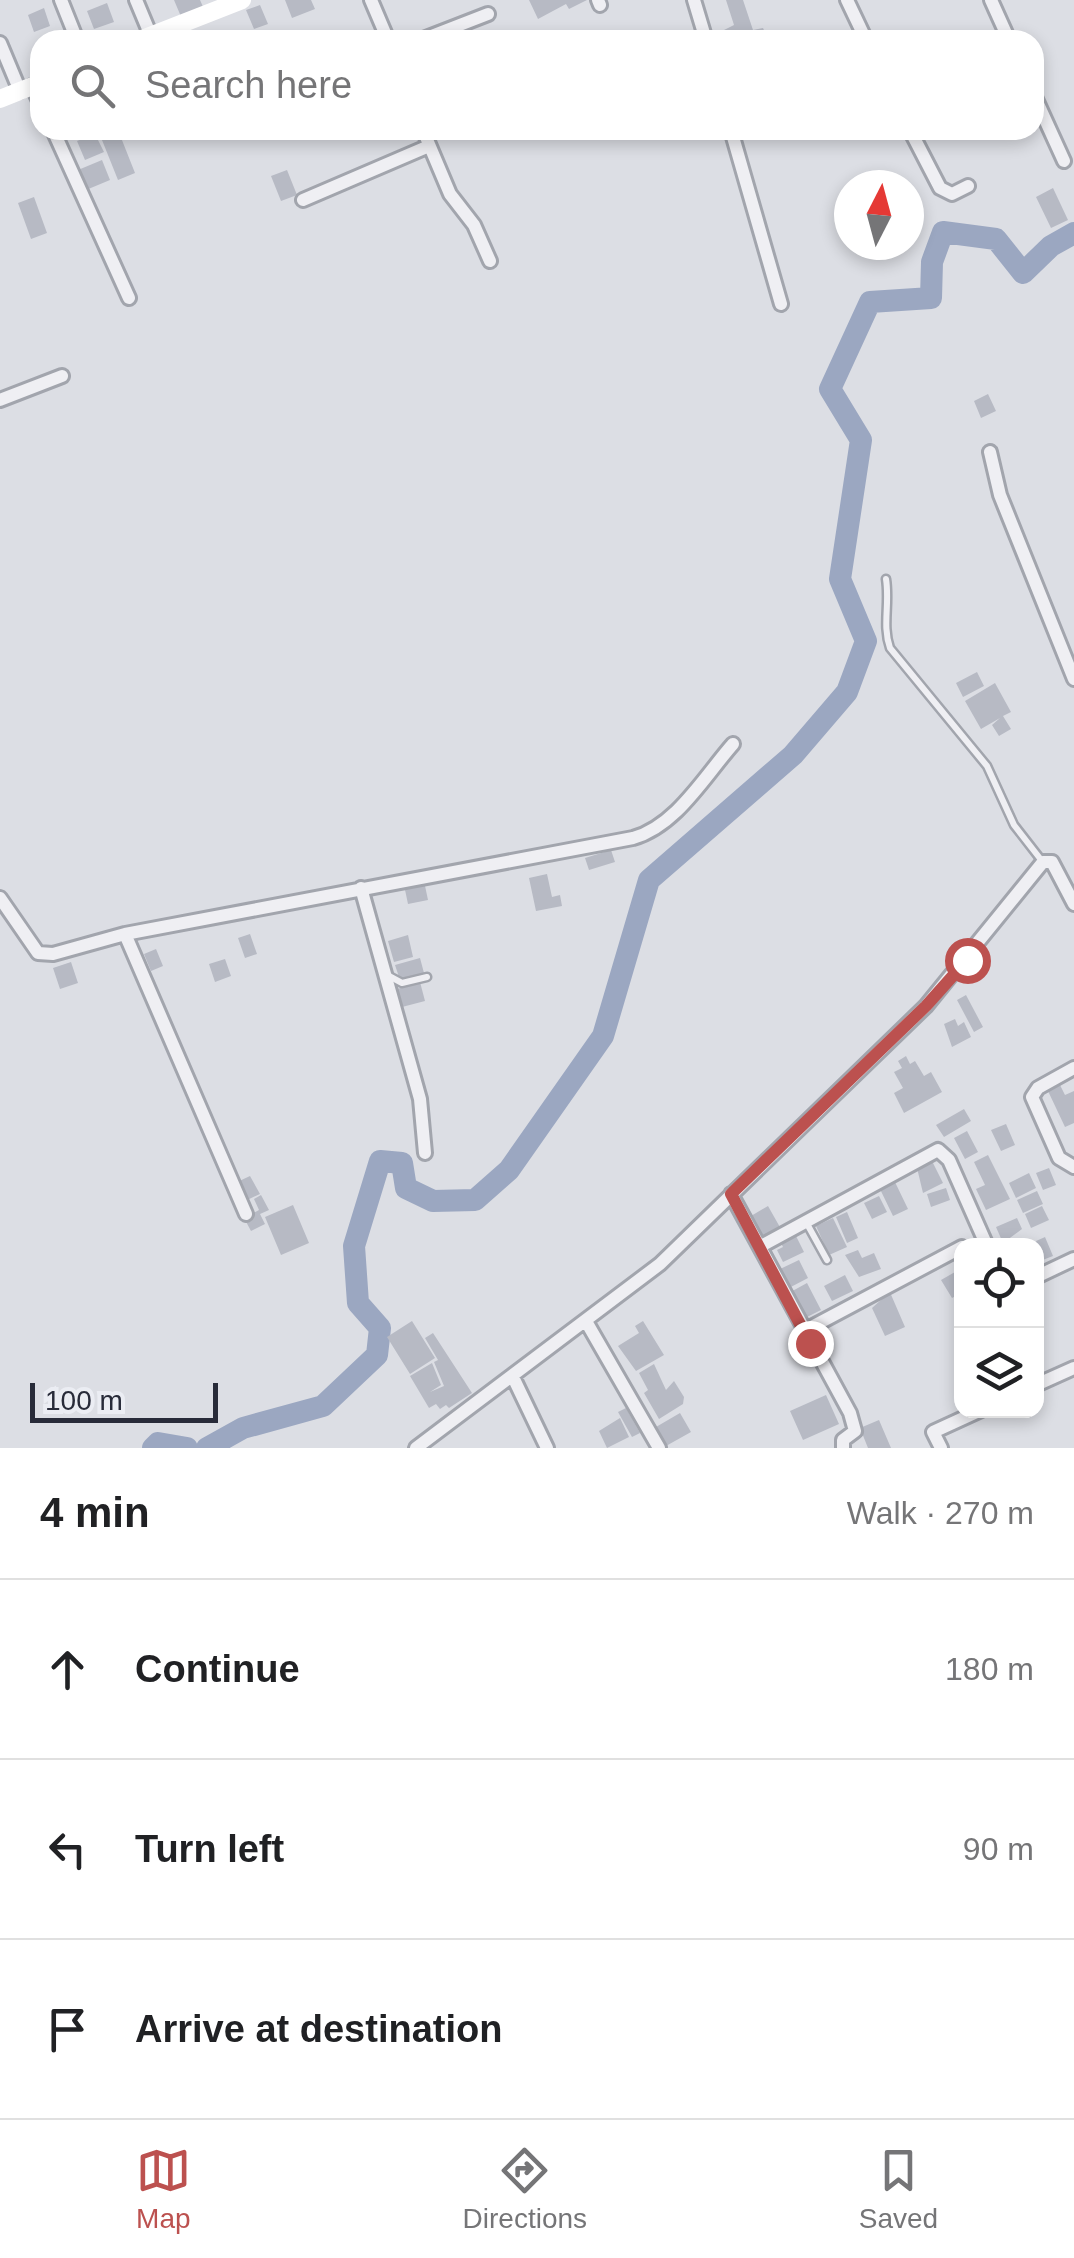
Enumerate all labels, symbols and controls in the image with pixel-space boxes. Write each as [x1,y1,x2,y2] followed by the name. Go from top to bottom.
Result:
[30,30,1044,140] search box
[65,58,120,113] icon: search
[145,64,352,106] text: Search here
[834,170,924,260] north arrow
[945,938,991,984] route start
[954,1238,1044,1418] map controls
[954,1238,1044,1328] button: locate
[788,1321,834,1367] route end
[954,1328,1044,1418] button: layers
[30,1378,218,1422] scale bar
[45,1385,123,1416] text: 100 m
[40,1489,150,1536] text: 4 min
[847,1495,1034,1531] text: Walk · 270 m
[40,1642,95,1697] icon: ahead
[135,1648,300,1690] text: Continue
[945,1651,1034,1687] text: 180 m
[40,1822,95,1877] icon: left
[135,1828,284,1870] text: Turn left
[963,1831,1034,1867] text: 90 m
[40,2002,95,2057] icon: arrive
[135,2008,502,2050] text: Arrive at destination
[136,2143,191,2235] tab: Map
[463,2143,587,2235] tab: Directions
[859,2143,938,2235] tab: Saved

